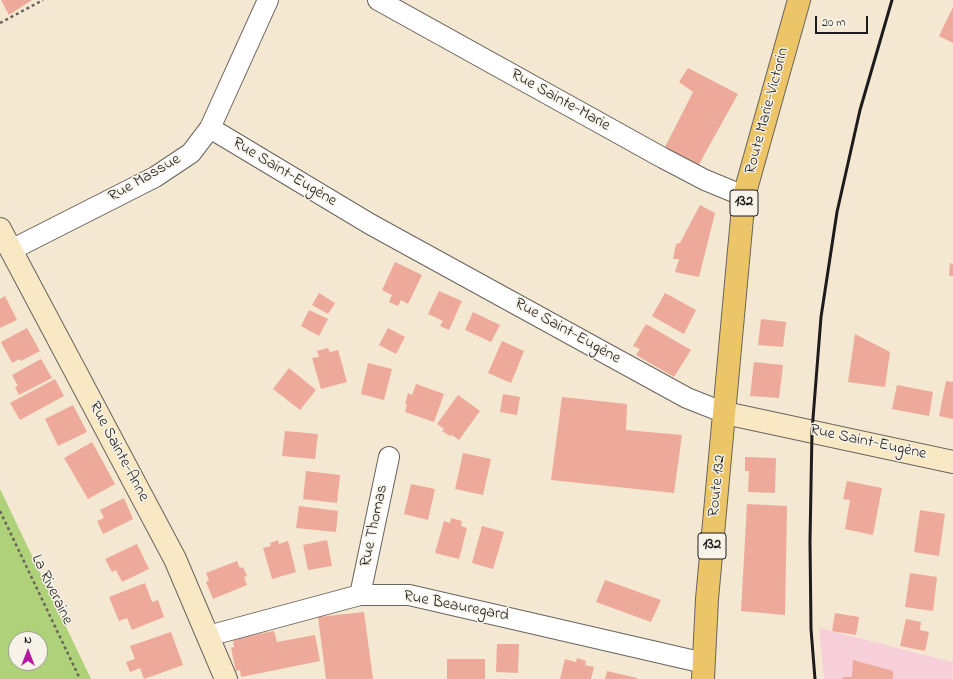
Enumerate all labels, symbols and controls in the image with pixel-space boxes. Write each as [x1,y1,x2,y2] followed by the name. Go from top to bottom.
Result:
[817,8,870,34] scale bar
[822,14,845,32] text: 20 m
[742,46,794,176] street label: Route Marie-Victorin
[507,66,613,136] street label: Rue Sainte-Marie
[228,134,340,212] street label: Rue Saint-Eugène
[106,151,184,207] street label: Rue Massue
[730,190,758,216] road number: 132
[511,295,623,369] street label: Rue Saint-Eugène
[84,399,152,505] street label: Rue Sainte-Anne
[808,421,928,465] street label: Rue Saint-Eugène
[705,454,731,518] street label: Route 132
[357,483,393,569] street label: Rue Thomas
[698,533,726,559] road number: 132
[26,552,76,628] street label: La Riveraine
[402,587,510,627] street label: Rue Beauregard
[8,631,48,671] north arrow
[24,632,32,648] text: N

